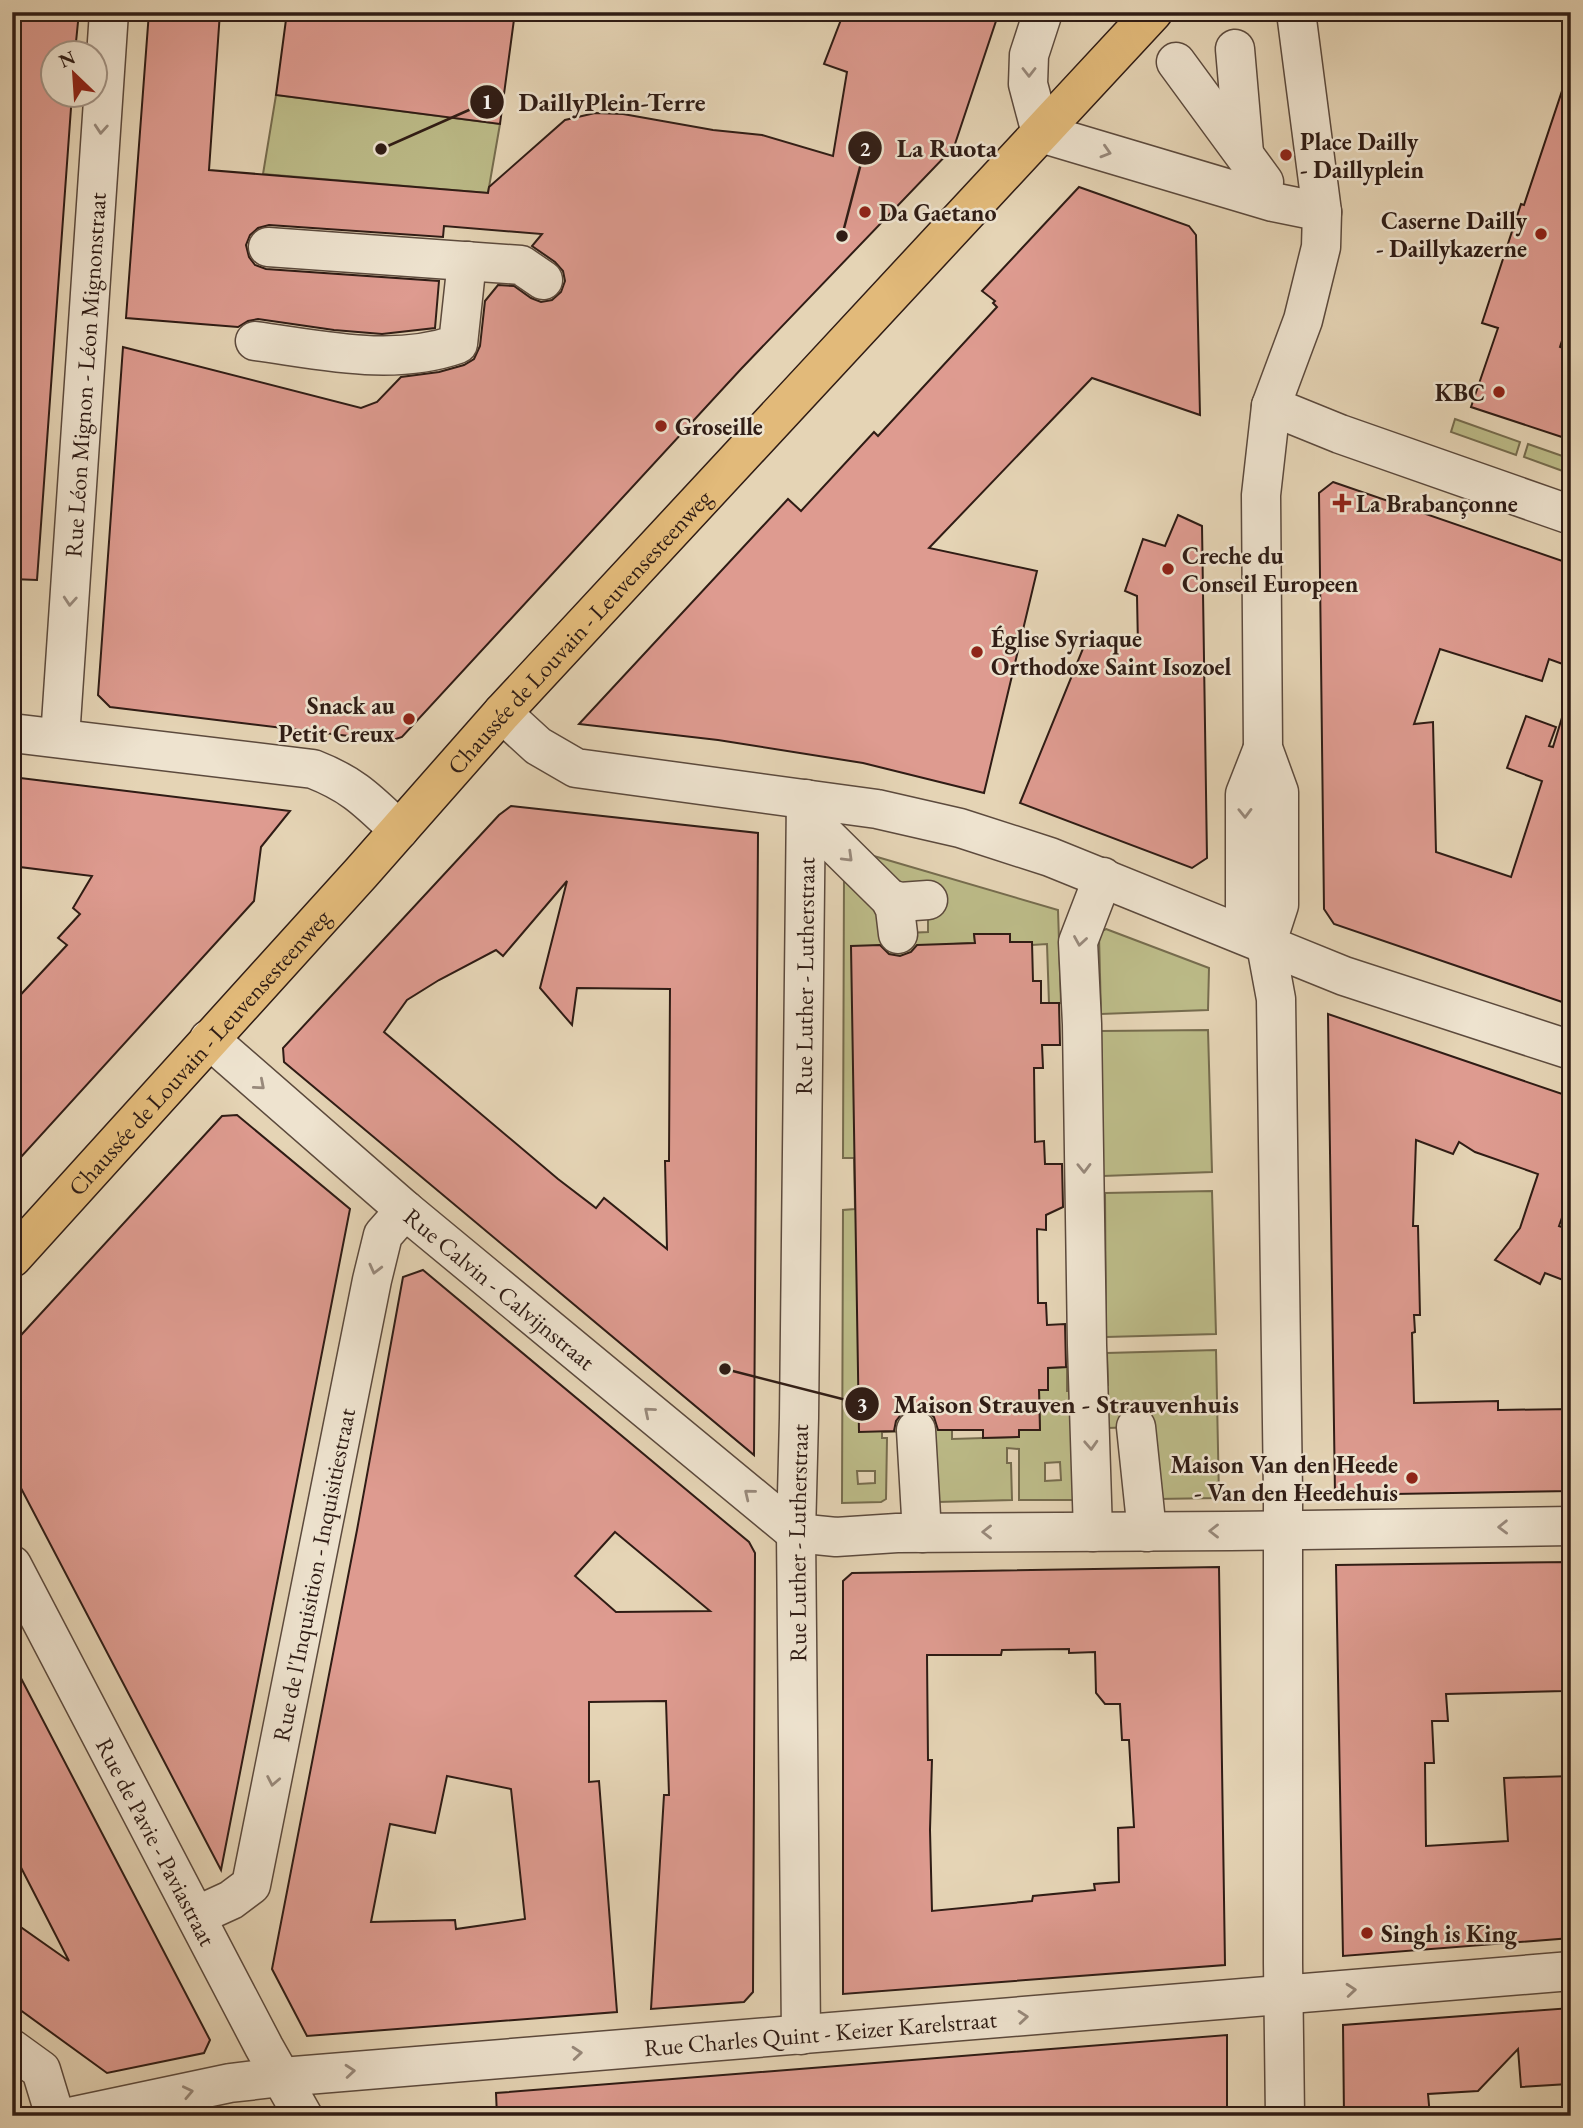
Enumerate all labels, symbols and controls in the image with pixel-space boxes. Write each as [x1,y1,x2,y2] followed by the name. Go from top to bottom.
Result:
[38,38,108,108] north arrow
[55,44,80,74] text: N
[1021,67,1036,78] one-way arrow
[469,78,719,125] callout: DaillyPlein-Terre
[519,85,706,119] text: DaillyPlein-Terre
[481,88,493,115] text: 1
[94,124,109,135] one-way arrow
[847,125,1011,172] callout: La Ruota
[1300,126,1425,186] place label: Place Dailly - Daillyplein
[897,131,998,165] text: La Ruota
[859,135,871,162] text: 2
[1100,144,1112,159] one-way arrow
[1278,147,1294,163] marker: Place Dailly - Daillyplein
[57,191,112,558] street label: Rue Léon Mignon - Léon Mignonstraat
[879,197,997,228] place label: Da Gaetano
[857,204,873,220] marker: Da Gaetano
[1376,205,1527,265] place label: Caserne Dailly - Daillykazerne
[1533,226,1549,242] marker: Caserne Dailly - Daillykazerne
[1435,377,1485,408] place label: KBC
[1491,384,1507,400] marker: KBC
[675,411,763,442] place label: Groseille
[653,418,669,434] marker: Groseille
[440,482,718,780] street label: Chaussée de Louvain - Leuvensesteenweg
[1356,488,1518,519] place label: La Brabançonne
[1334,495,1350,511] marker: La Brabançonne
[1182,540,1359,599] place label: Creche du Conseil Europeen
[1160,561,1176,577] marker: Creche du Conseil Europeen
[63,595,78,606] one-way arrow
[991,623,1231,682] place label: Église Syriaque Orthodoxe Saint Isozoel
[969,644,985,660] marker: Église Syriaque Orthodoxe Saint Isozoel
[278,690,396,749] place label: Snack au Petit Creux
[401,711,417,727] marker: Snack au Petit Creux
[1237,808,1253,819] one-way arrow
[840,849,853,862] one-way arrow
[787,856,821,1095] street label: Rue Luther - Lutherstraat
[61,902,337,1202] street label: Chaussée de Louvain - Leuvensesteenweg
[1073,935,1088,947] one-way arrow
[252,1077,265,1089] one-way arrow
[1076,1164,1092,1174] one-way arrow
[398,1200,602,1376] street label: Rue Calvin - Calvijnstraat
[369,1263,383,1275] one-way arrow
[845,1381,1253,1428] callout: Maison Strauven - Strauvenhuis
[893,1387,1239,1421] text: Maison Strauven - Strauvenhuis
[856,1391,868,1418] text: 3
[265,1405,362,1744] street label: Rue de l'Inquisition - Inquisitiestraat
[645,1408,658,1420] one-way arrow
[780,1423,814,1662] street label: Rue Luther - Lutherstraat
[1084,1439,1099,1450] one-way arrow
[1171,1449,1398,1508] place label: Maison Van den Heede - Van den Heedehuis
[1404,1470,1420,1486] marker: Maison Van den Heede - Van den Heedehuis
[744,1490,757,1502] one-way arrow
[1497,1519,1507,1535] one-way arrow
[981,1524,991,1540] one-way arrow
[1208,1524,1219,1539] one-way arrow
[89,1732,224,1951] street label: Rue de Pavie - Paviastraat
[266,1775,281,1787] one-way arrow
[1381,1918,1518,1950] place label: Singh is King
[1359,1925,1375,1941] marker: Singh is King
[1346,1983,1357,1998] one-way arrow
[643,2003,999,2063] street label: Rue Charles Quint - Keizer Karelstraat
[1018,2010,1029,2025] one-way arrow
[571,2046,582,2061] one-way arrow
[345,2064,356,2079] one-way arrow
[182,2085,194,2100] one-way arrow

